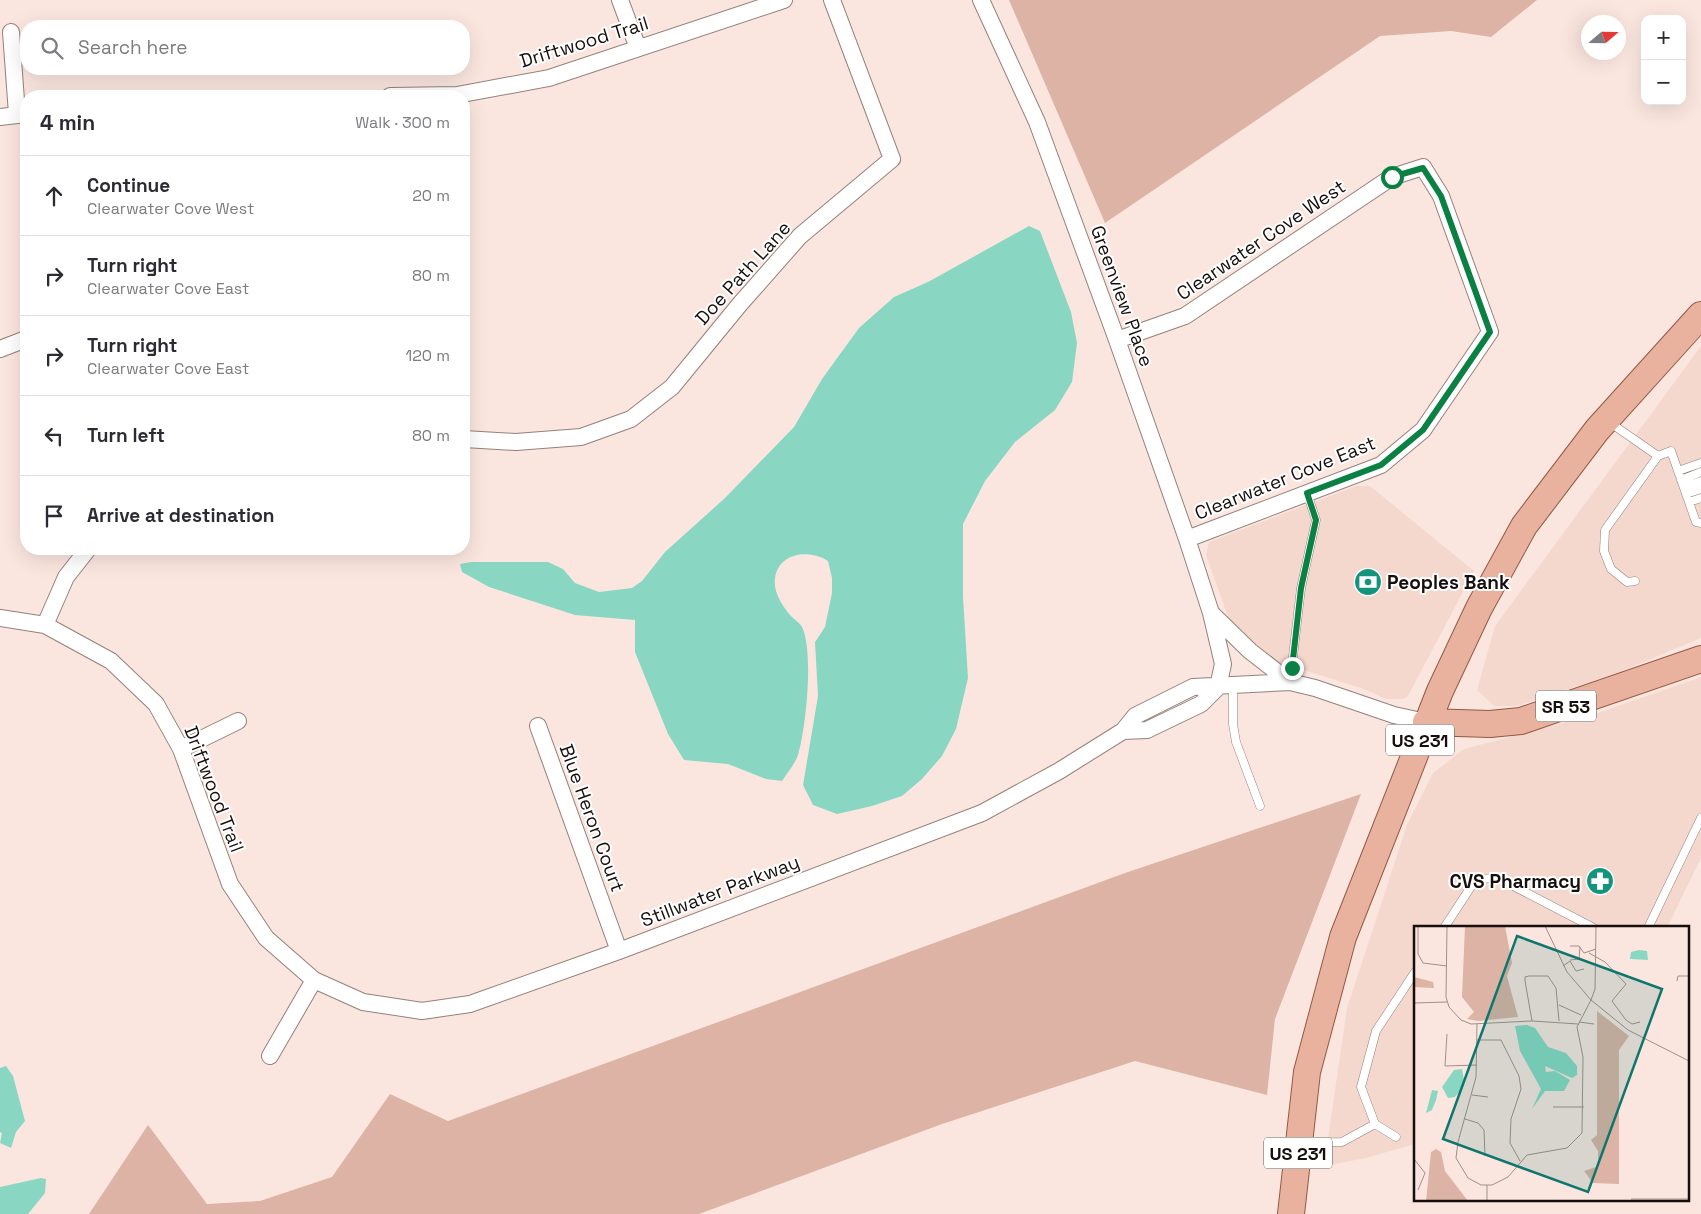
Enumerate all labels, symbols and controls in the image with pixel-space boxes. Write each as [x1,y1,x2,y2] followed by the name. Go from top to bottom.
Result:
[517,11,651,73] street label: Driftwood Trail
[1581,15,1626,60] north arrow
[1641,15,1686,105] map controls
[1641,15,1686,60] button: +
[20,20,470,75] search box
[38,34,66,62] icon: search
[78,35,188,60] text: Search here
[1641,60,1686,105] button: −
[40,109,95,136] text: 4 min
[355,112,450,133] text: Walk · 300 m
[1381,166,1404,189] route start
[87,173,170,198] text: Continue
[1172,174,1350,306] street label: Clearwater Cove West
[40,182,68,210] icon: ahead
[412,185,450,206] text: 20 m
[87,198,254,219] text: Clearwater Cove West
[690,216,796,330] street label: Doe Path Lane
[1085,222,1159,370] street label: Greenview Place
[87,253,177,278] text: Turn right
[40,262,68,290] icon: right
[412,265,450,286] text: 80 m
[87,278,249,299] text: Clearwater Cove East
[87,333,177,358] text: Turn right
[40,342,68,370] icon: right
[406,345,450,366] text: 120 m
[87,358,249,379] text: Clearwater Cove East
[40,422,68,450] icon: left
[87,423,165,448] text: Turn left
[412,425,450,446] text: 80 m
[1191,430,1379,526] street label: Clearwater Cove East
[40,502,68,530] icon: arrive
[87,503,275,528] text: Arrive at destination
[1353,567,1383,597] bank icon: Peoples Bank
[1387,570,1510,595] place label: Peoples Bank
[1281,657,1304,680] route end
[1536,690,1596,721] road number: SR 53
[178,722,250,856] street label: Driftwood Trail
[1386,724,1454,756] road number: US 231
[554,741,630,895] street label: Blue Heron Court
[637,849,803,933] street label: Stillwater Parkway
[1585,866,1615,896] pharmacy icon: CVS Pharmacy
[1449,869,1581,894] place label: CVS Pharmacy
[1414,926,1688,1202] inset map
[1264,1138,1332,1168] road number: US 231

